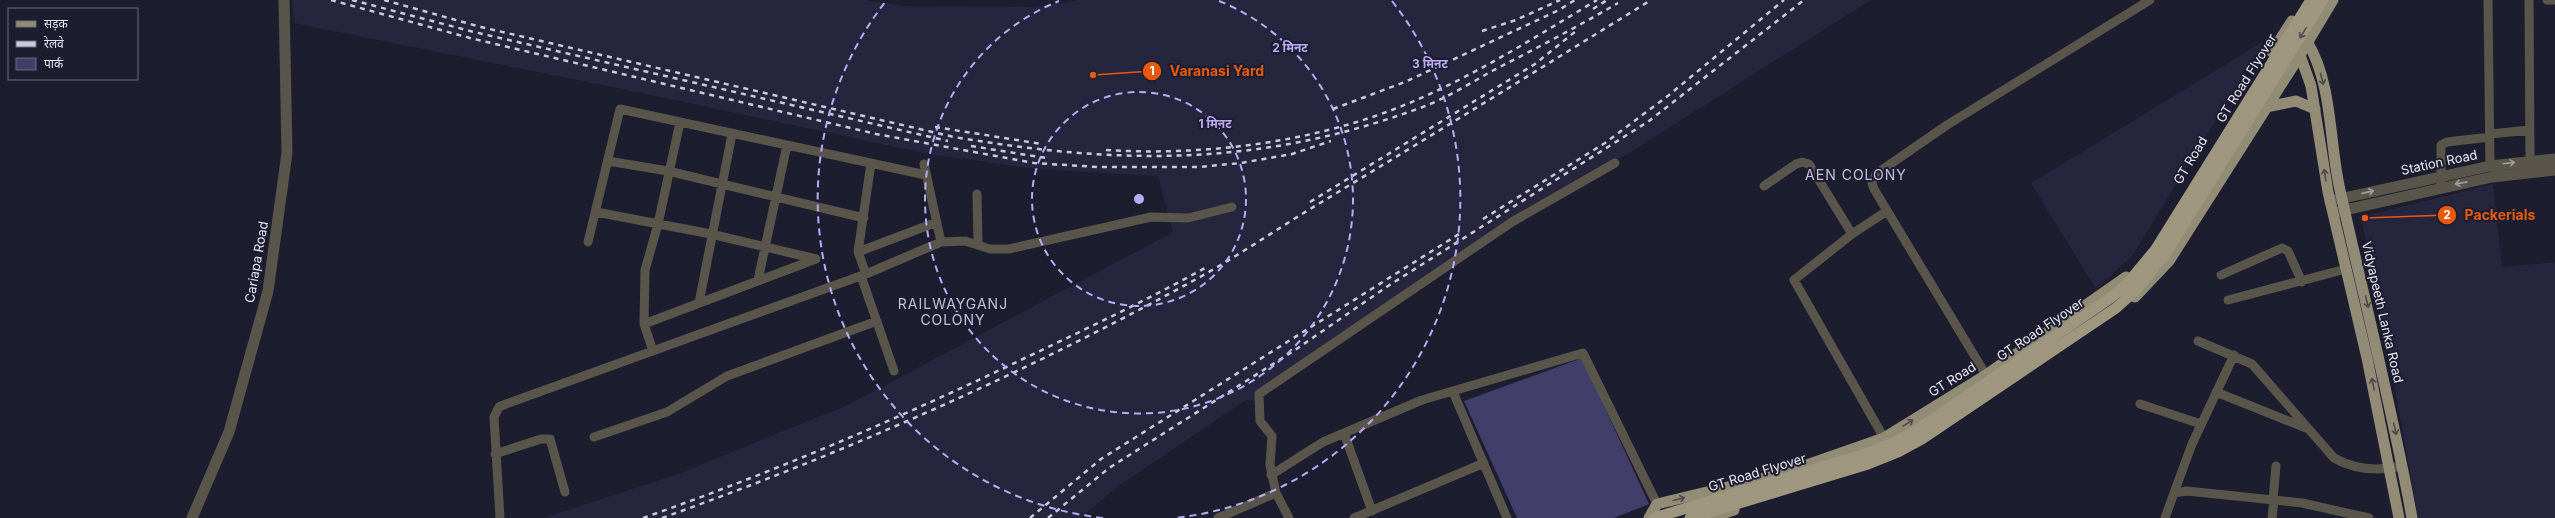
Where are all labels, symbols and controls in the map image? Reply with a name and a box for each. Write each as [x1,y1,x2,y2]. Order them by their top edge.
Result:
legend [8,8,138,80]
text: सड़क [44,16,69,31]
one-way arrow [2298,27,2306,39]
street label: GT Road Flyover [2212,31,2280,125]
text: रेलवे [44,36,64,51]
text: 2 मिनट [1272,40,1308,55]
text: पार्क [44,56,64,71]
text: 3 मिनट [1412,56,1448,71]
callout: Varanasi Yard [1142,58,1273,84]
text: Varanasi Yard [1170,62,1264,79]
text: 1 [1149,63,1155,78]
one-way arrow [2319,72,2326,85]
text: 1 मिनट [1198,116,1232,131]
street label: GT Road [2170,133,2210,187]
street label: Station Road [2399,146,2479,178]
one-way arrow [2502,160,2515,167]
district label: AEN COLONY [1805,166,1907,183]
one-way arrow [2321,169,2329,182]
one-way arrow [2455,179,2468,187]
one-way arrow [2361,188,2374,195]
centre of rings [1132,192,1146,206]
callout: Packerials [2437,202,2544,228]
text: Packerials [2465,206,2536,223]
text: 2 [2443,207,2451,222]
street label: Cariapa Road [241,220,271,304]
street label: Vidyapeeth Lanka Road [2359,239,2407,385]
street label: GT Road Flyover [1993,294,2087,364]
district label: RAILWAYGANJ COLONY [898,295,1008,328]
one-way arrow [2364,296,2372,309]
street label: GT Road [1925,358,1979,400]
one-way arrow [2368,377,2376,390]
one-way arrow [1902,419,1914,427]
one-way arrow [2391,423,2399,436]
street label: GT Road Flyover [1706,450,1808,494]
one-way arrow [1672,494,1685,502]

